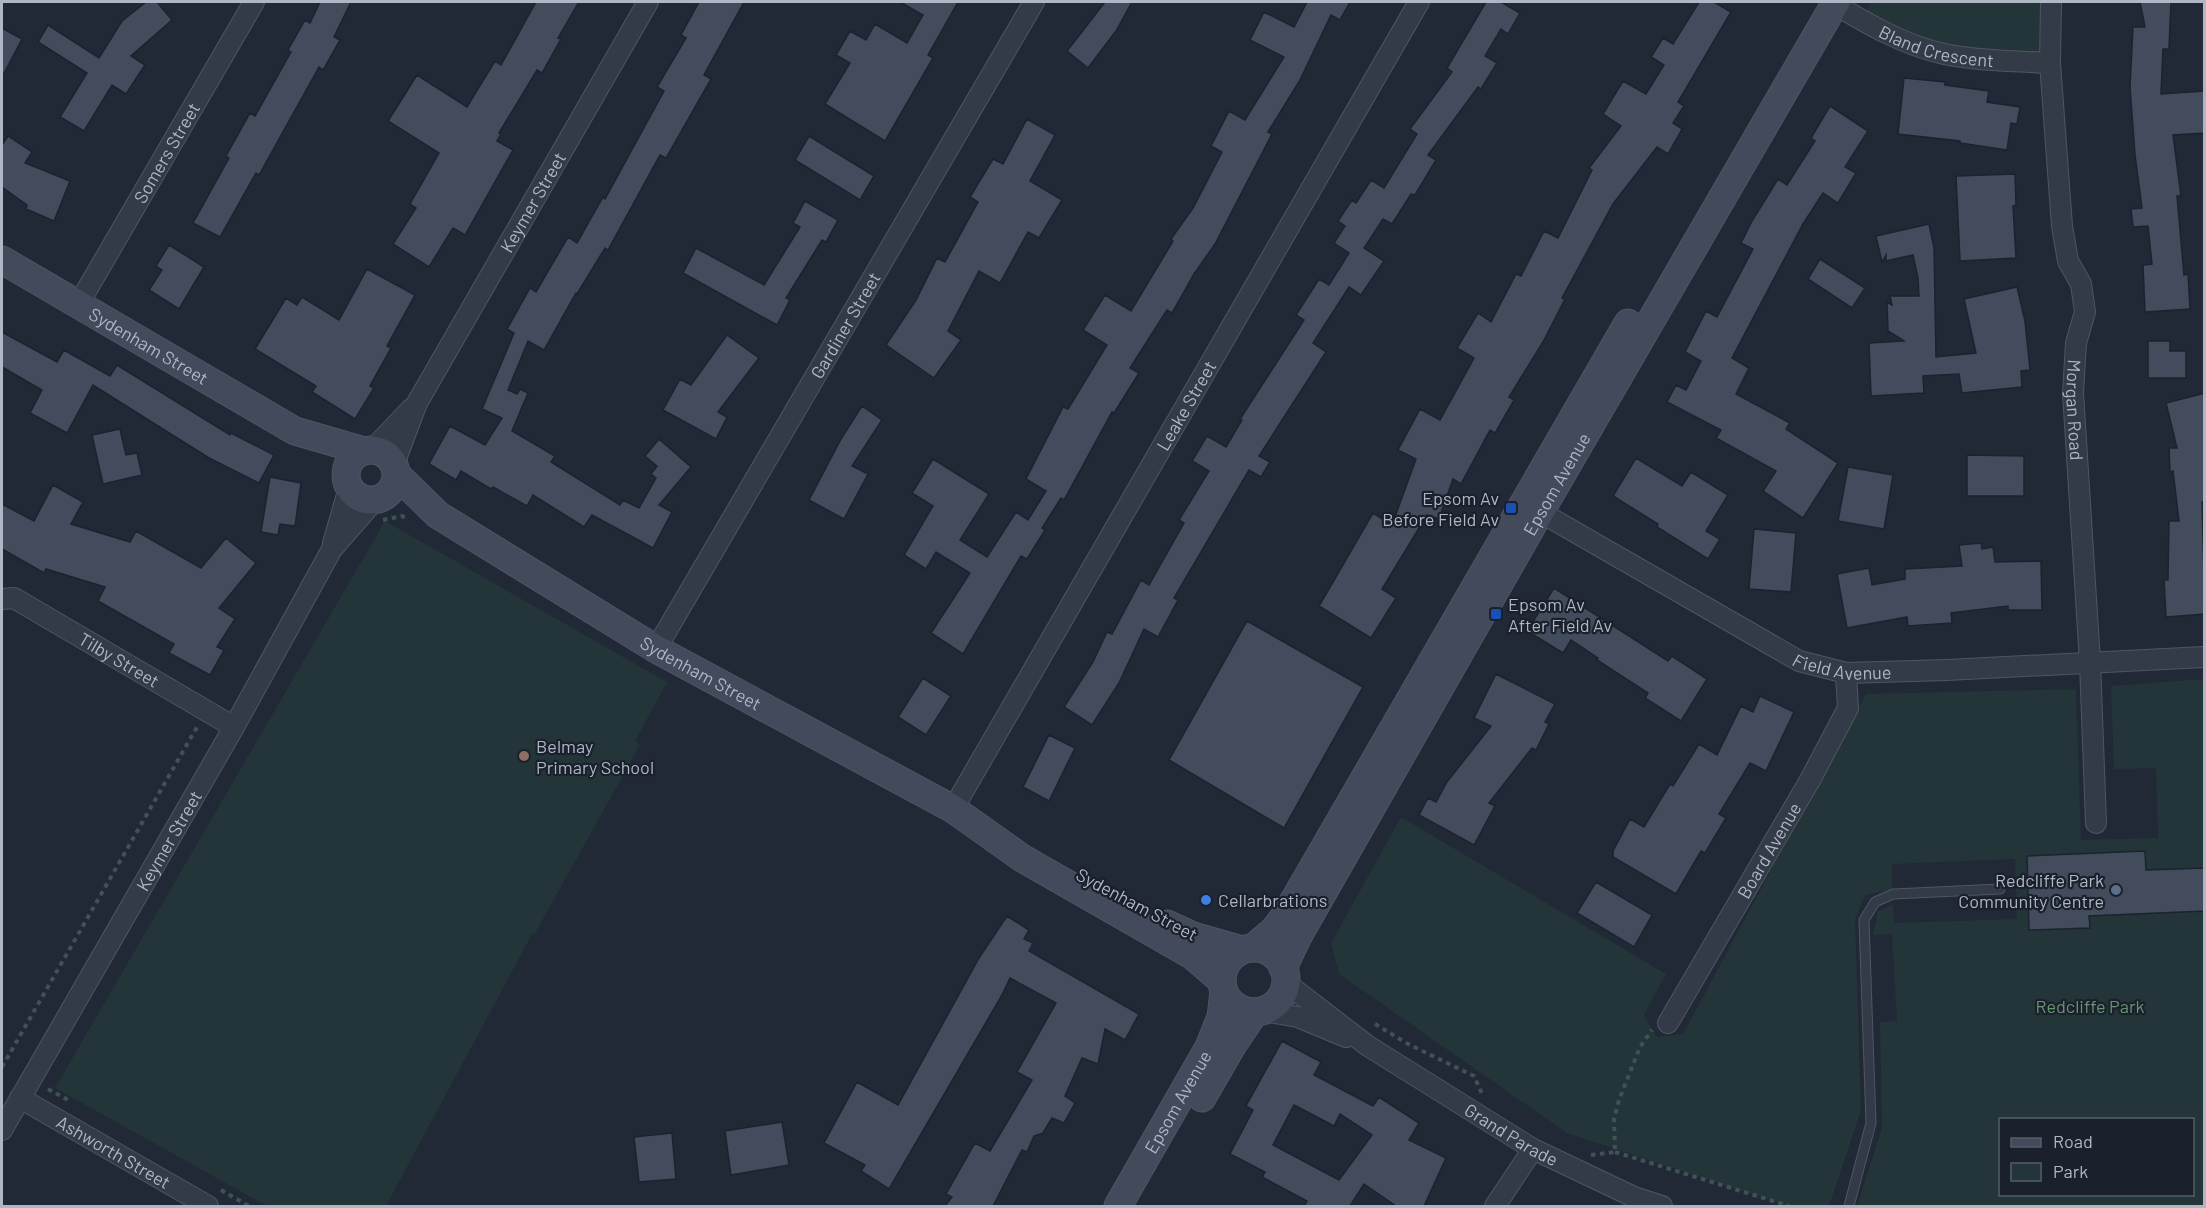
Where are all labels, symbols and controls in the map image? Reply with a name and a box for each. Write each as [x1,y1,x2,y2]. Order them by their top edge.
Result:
street label: Bland Crescent [1876,20,1995,71]
street label: Somers Street [129,99,204,207]
street label: Keymer Street [495,148,570,256]
street label: Gardiner Street [806,268,885,382]
street label: Sydenham Street [85,302,212,389]
street label: Leake Street [1151,357,1221,454]
street label: Morgan Road [2062,359,2088,461]
street label: Epsom Avenue [1518,429,1595,539]
place label: Epsom Av Before Field Av [1382,487,1499,530]
marker: Epsom Av Before Field Av [1504,501,1518,515]
place label: Epsom Av After Field Av [1508,593,1613,636]
marker: Epsom Av After Field Av [1489,607,1503,621]
street label: Tilby Street [75,628,163,692]
street label: Sydenham Street [636,631,765,715]
street label: Field Avenue [1789,649,1892,684]
place label: Belmay Primary School [536,735,654,778]
marker: Belmay Primary School [517,749,531,763]
street label: Keymer Street [131,786,206,895]
street label: Board Avenue [1732,798,1806,902]
street label: Sydenham Street [1073,863,1201,945]
place label: Redcliffe Park Community Centre [1958,869,2104,912]
marker: Redcliffe Park Community Centre [2109,883,2123,897]
place label: Cellarbrations [1218,889,1327,911]
marker: Cellarbrations [1199,893,1213,907]
park label: Redcliffe Park [2035,995,2145,1017]
street label: Epsom Avenue [1139,1046,1216,1157]
street label: Grand Parade [1461,1098,1562,1170]
street label: Ashworth Street [53,1110,174,1193]
legend [1999,1118,2194,1196]
text: Road [2053,1130,2093,1152]
text: Park [2053,1160,2088,1182]

